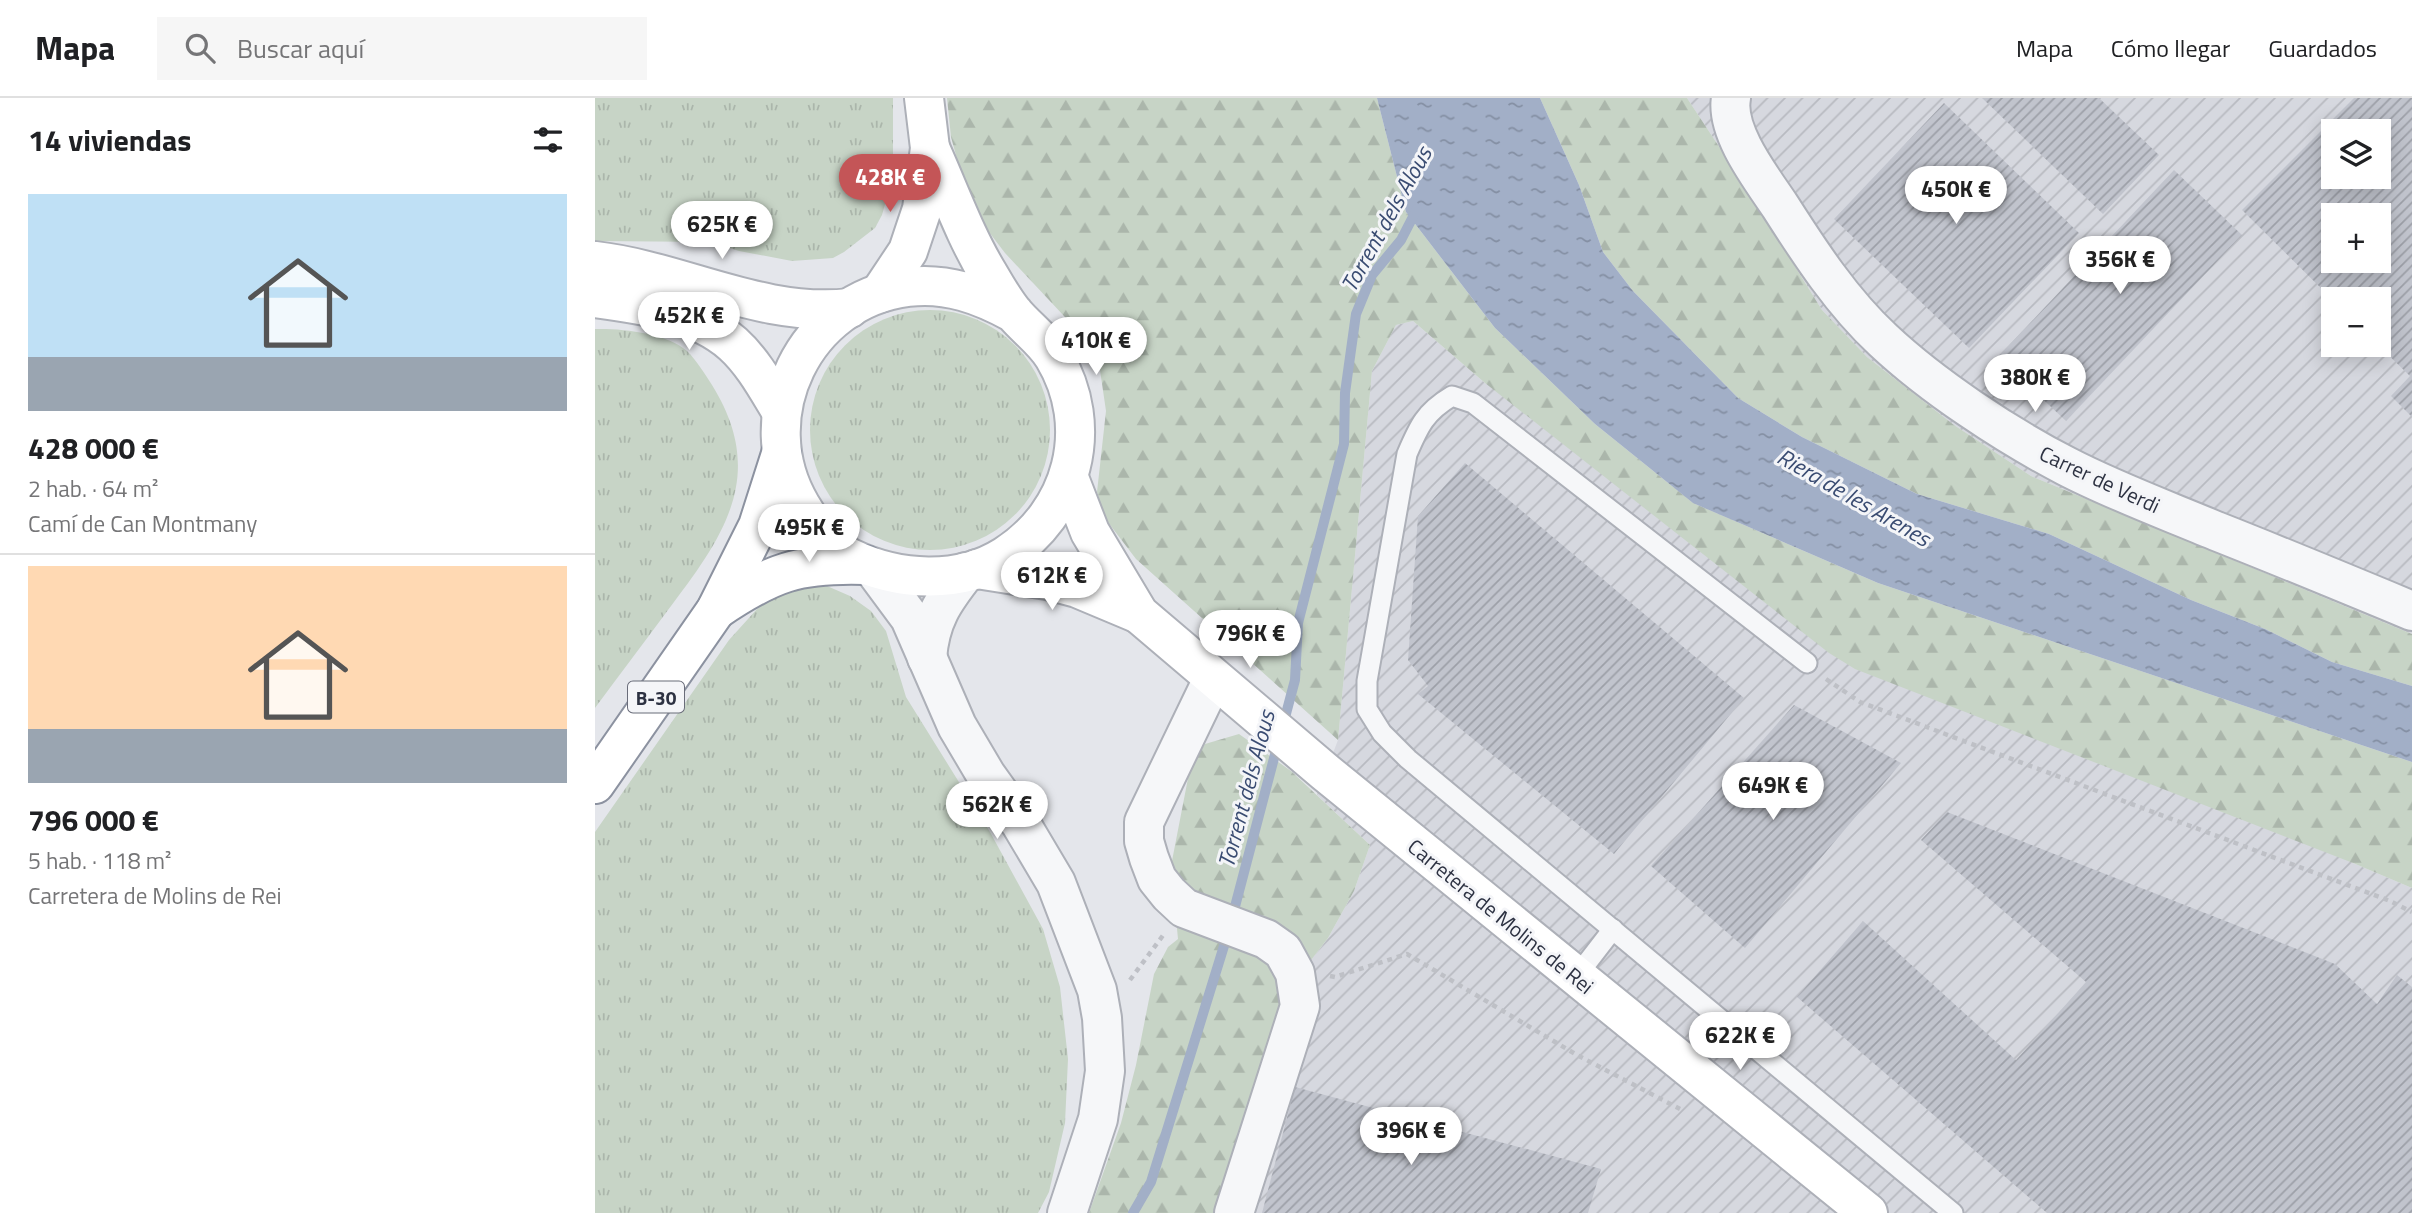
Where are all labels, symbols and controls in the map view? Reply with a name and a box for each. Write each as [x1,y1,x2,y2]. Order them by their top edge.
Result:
search box [157,17,647,80]
text: Mapa [35,23,115,73]
icon: search [181,29,219,67]
text: Buscar aquí [237,29,364,68]
text: Mapa [2016,30,2073,66]
text: Cómo llegar [2111,30,2230,66]
text: Guardados [2268,30,2377,66]
text: 14 viviendas [28,117,191,163]
map controls [2321,119,2391,357]
button: layers [2321,119,2391,189]
icon: filters [529,121,567,159]
water label: Torrent dels Alous [1332,138,1441,298]
pin: 428K € [833,155,947,214]
text: 428K € [855,159,925,194]
pin: 450K € [1899,166,2013,226]
text: 450K € [1921,171,1991,206]
pin: 625K € [665,202,779,261]
button: + [2321,203,2391,273]
text: 625K € [687,206,757,241]
pin: 356K € [2063,236,2177,296]
icon: home [235,240,361,366]
text: 356K € [2085,241,2155,276]
button: − [2321,287,2391,357]
pin: 452K € [632,292,746,352]
text: 452K € [654,297,724,332]
pin: 410K € [1039,317,1153,377]
text: 410K € [1061,322,1131,357]
pin: 380K € [1978,354,2092,414]
text: 380K € [2000,359,2070,394]
text: 428 000 € [28,425,159,471]
street label: Carrer de Verdi [2034,437,2166,521]
water label: Riera de les Arenes [1771,439,1939,556]
text: 2 hab. · 64 m² [28,471,158,506]
pin: 495K € [752,504,866,564]
text: Camí de Can Montmany [28,506,257,541]
text: 495K € [774,509,844,544]
pin: 612K € [995,552,1109,612]
text: 612K € [1017,557,1087,592]
pin: 796K € [1193,610,1307,670]
icon: home [235,612,361,738]
text: 796K € [1215,615,1285,650]
road number: B-30 [628,682,684,712]
water label: Torrent dels Alous [1208,705,1284,871]
pin: 649K € [1716,762,1830,822]
text: 649K € [1738,767,1808,802]
pin: 562K € [940,782,1054,841]
text: 562K € [962,786,1032,821]
text: 796 000 € [28,797,159,843]
street label: Carretera de Molins de Rei [1401,831,1601,1001]
text: 5 hab. · 118 m² [28,843,171,878]
text: Carretera de Molins de Rei [28,878,282,913]
pin: 622K € [1683,1012,1797,1072]
text: 622K € [1705,1017,1775,1052]
pin: 396K € [1354,1108,1468,1167]
text: 396K € [1376,1112,1446,1147]

